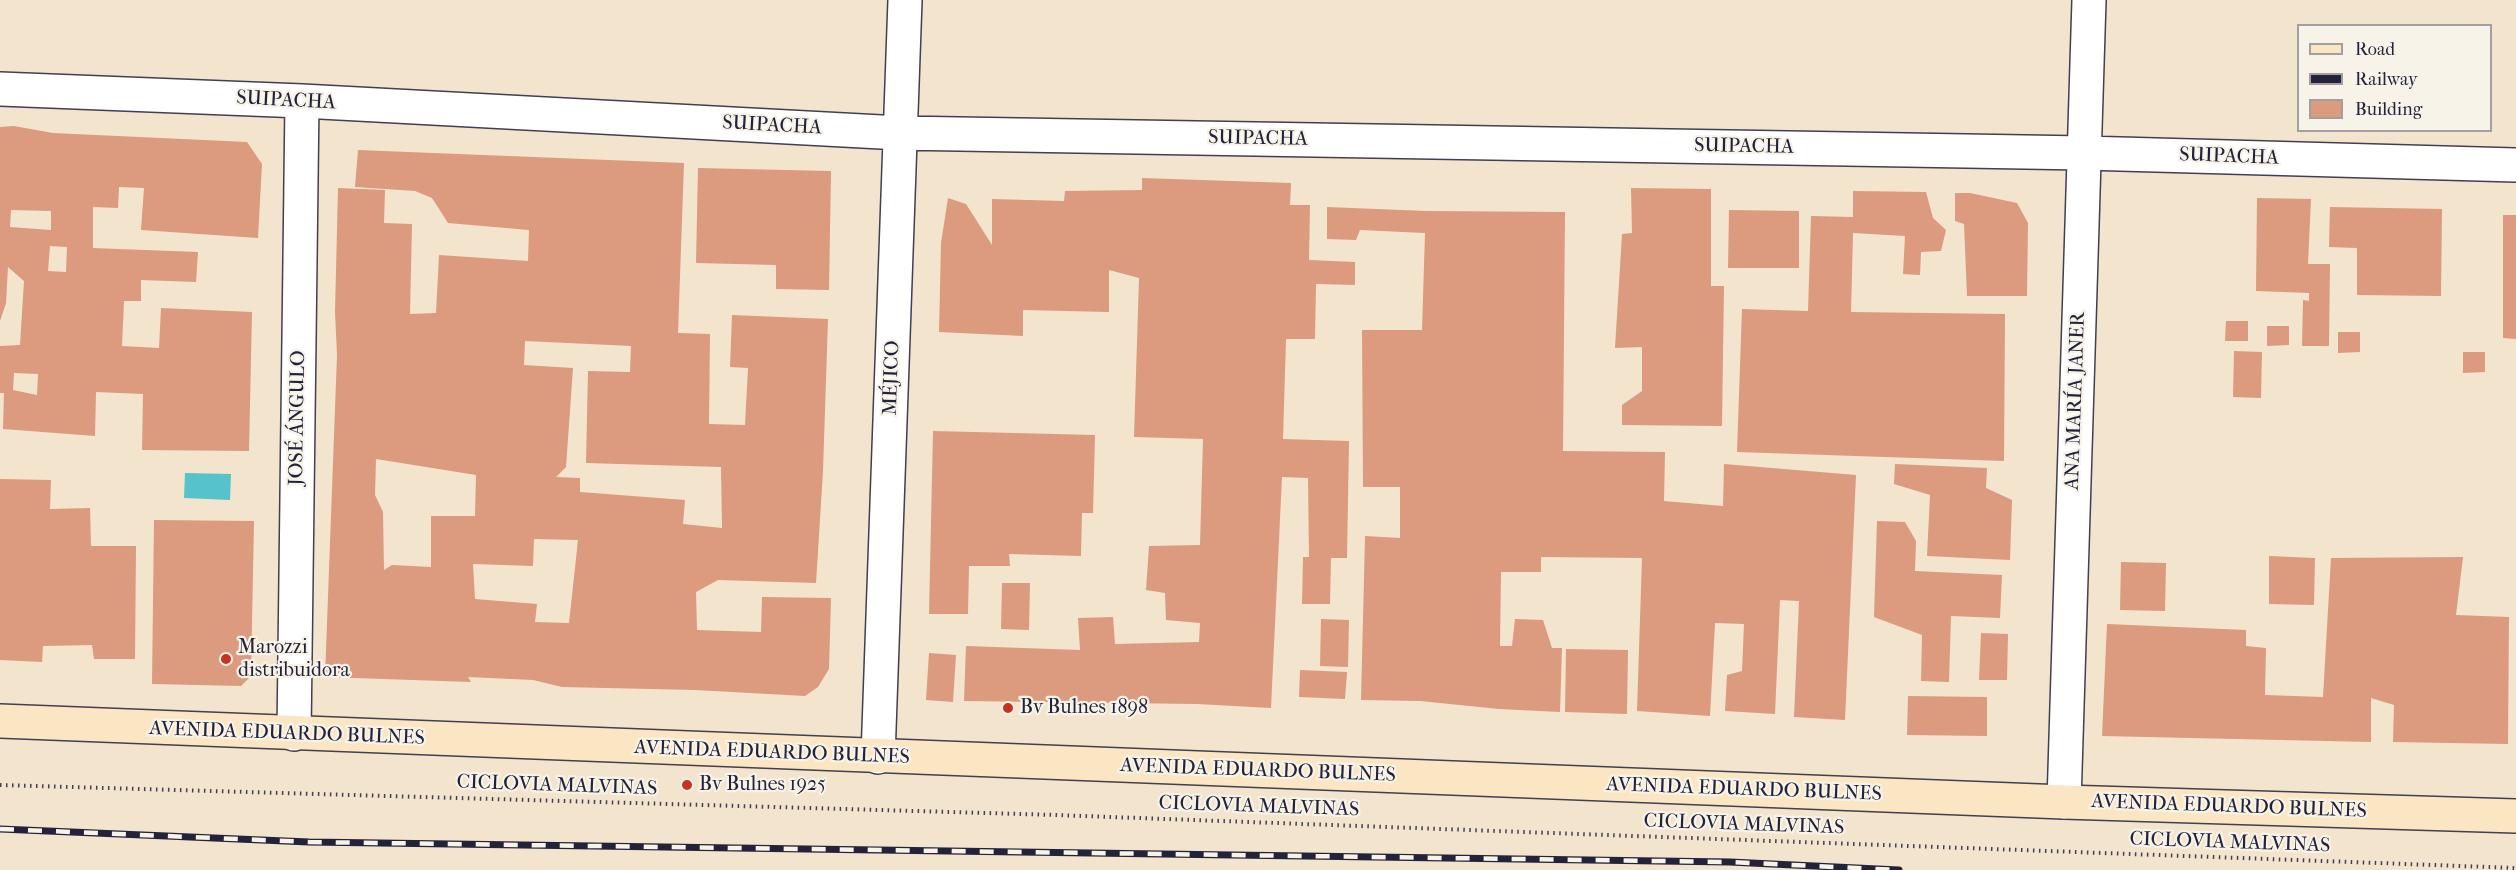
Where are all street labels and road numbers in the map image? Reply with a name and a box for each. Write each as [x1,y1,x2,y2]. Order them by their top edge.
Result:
street label: SUIPACHA [236,86,336,116]
street label: SUIPACHA [722,111,822,141]
street label: SUIPACHA [1208,126,1308,152]
street label: SUIPACHA [1694,134,1794,160]
street label: SUIPACHA [2179,143,2279,171]
street label: ANA MARÍA JANER [2061,312,2091,490]
street label: MÉJICO [879,340,905,416]
street label: JOSÉ ÁNGULO [285,350,311,486]
street label: AVENIDA EDUARDO BULNES [149,717,425,751]
street label: AVENIDA EDUARDO BULNES [634,736,910,770]
street label: AVENIDA EDUARDO BULNES [1120,754,1396,788]
street label: CICLOVIA MALVINAS [456,771,658,801]
street label: AVENIDA EDUARDO BULNES [1606,773,1882,807]
street label: AVENIDA EDUARDO BULNES [2091,790,2367,824]
street label: CICLOVIA MALVINAS [1158,792,1360,822]
street label: CICLOVIA MALVINAS [1643,810,1845,840]
street label: CICLOVIA MALVINAS [2129,828,2331,858]

